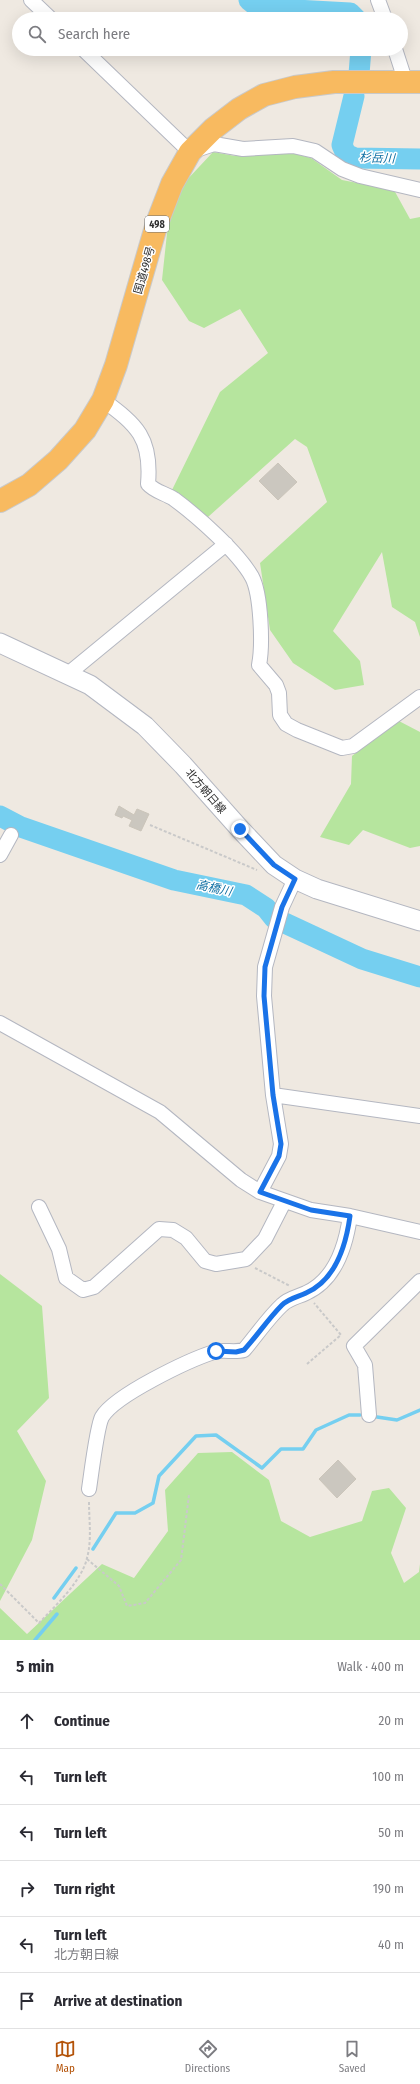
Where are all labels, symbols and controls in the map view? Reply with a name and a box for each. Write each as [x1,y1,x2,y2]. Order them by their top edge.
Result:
search box [12,12,408,56]
icon: search [26,23,48,45]
text: Search here [58,25,130,43]
water label: 杉岳川 [359,150,397,166]
road number: 498 [145,216,169,232]
street label: 国道498号 [131,245,157,295]
street label: 北方朝日線 [183,766,229,816]
route end [231,820,249,838]
water label: 高橋川 [195,877,235,899]
route start [207,1342,225,1360]
text: 5 min [16,1656,54,1677]
text: Walk · 400 m [337,1659,404,1674]
icon: ahead [16,1710,38,1732]
text: Continue [54,1712,110,1730]
text: 20 m [378,1713,404,1728]
icon: left [16,1766,38,1788]
text: Turn left [54,1768,107,1786]
text: 100 m [372,1769,404,1784]
icon: left [16,1822,38,1844]
text: Turn left [54,1824,107,1842]
text: 50 m [378,1825,404,1840]
icon: right [16,1878,38,1900]
text: Turn right [54,1880,115,1898]
text: 190 m [373,1881,404,1896]
text: Turn left [54,1926,107,1944]
icon: left [16,1934,38,1956]
text: 40 m [378,1937,404,1952]
text: 北方朝日線 [54,1947,119,1962]
icon: arrive [16,1990,38,2012]
text: Arrive at destination [54,1992,182,2010]
tab: Map [54,2038,76,2075]
tab: Directions [185,2038,230,2075]
tab: Saved [339,2038,366,2075]

